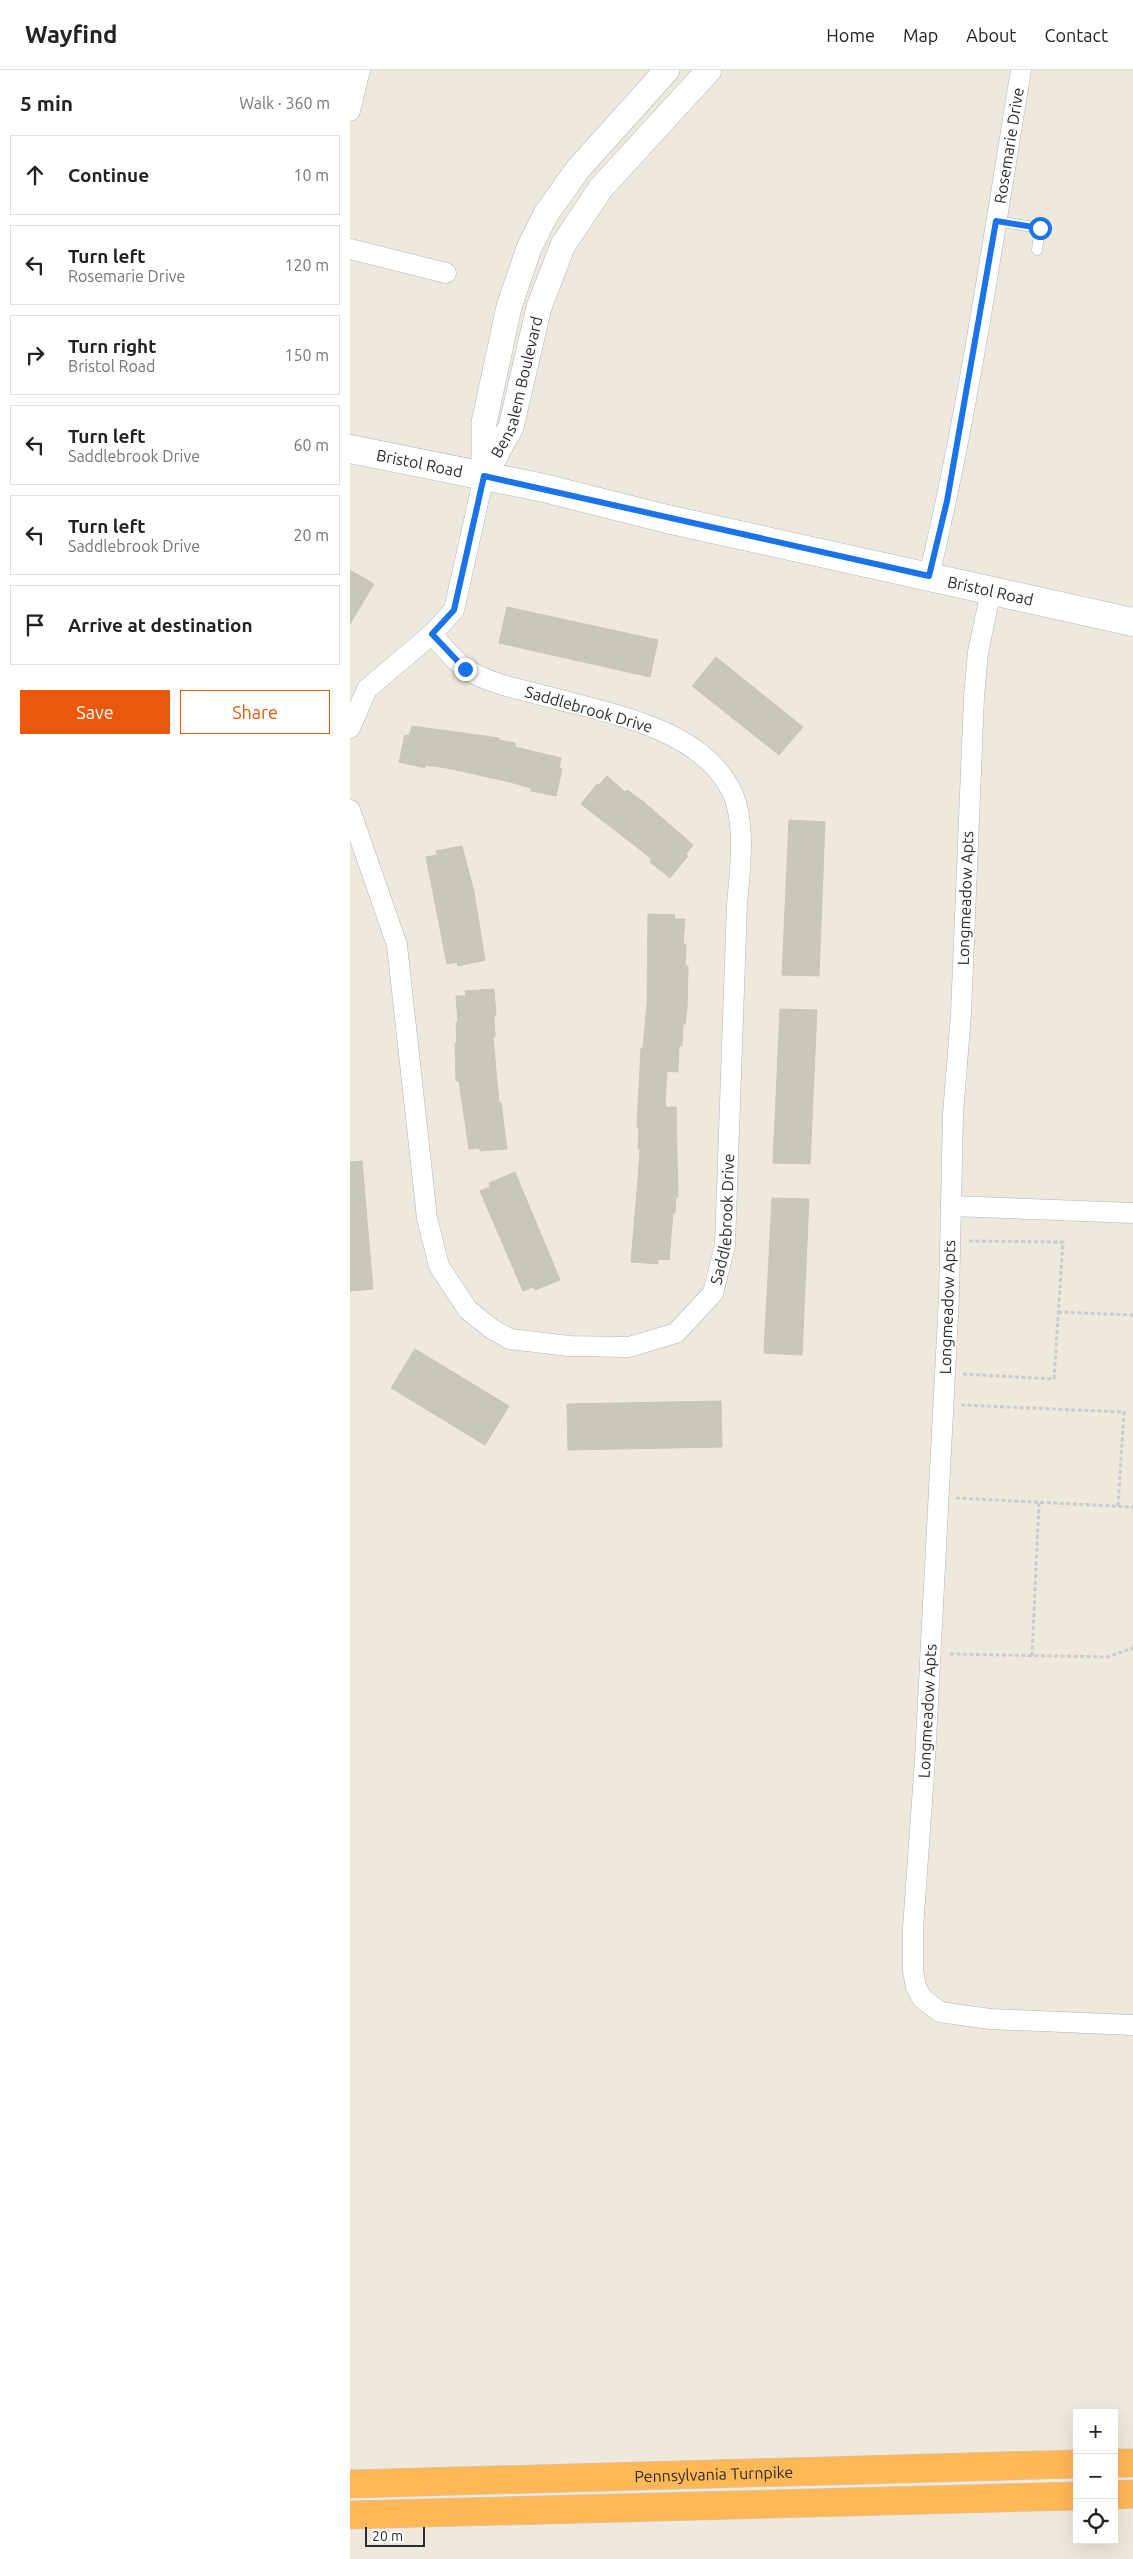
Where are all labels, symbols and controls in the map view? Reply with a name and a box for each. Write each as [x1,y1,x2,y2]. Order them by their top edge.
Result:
text: Wayfind [25,21,117,48]
text: Home [826,25,875,45]
text: Map [903,25,938,45]
text: About [966,25,1016,45]
text: Contact [1044,25,1108,45]
street label: Rosemarie Drive [990,86,1027,205]
text: 5 min [20,91,73,115]
text: Walk · 360 m [239,94,330,112]
icon: ahead [21,161,49,189]
text: Continue [68,164,149,186]
text: 10 m [293,166,329,184]
route start [1029,217,1052,240]
text: Turn left [68,245,146,267]
icon: left [21,251,49,279]
text: 120 m [284,256,329,274]
text: Rosemarie Drive [68,267,185,285]
street label: Bensalem Boulevard [487,314,546,461]
text: Turn right [68,335,156,357]
icon: right [21,341,49,369]
text: 150 m [284,346,329,364]
text: Bristol Road [68,357,155,375]
text: Turn left [68,425,146,447]
icon: left [21,431,49,459]
text: 60 m [293,436,329,454]
street label: Bristol Road [375,446,464,480]
text: Saddlebrook Drive [68,447,200,465]
text: Turn left [68,515,146,537]
icon: left [21,521,49,549]
text: 20 m [293,526,329,544]
text: Saddlebrook Drive [68,537,200,555]
street label: Bristol Road [946,572,1035,609]
icon: arrive [21,611,49,639]
text: Arrive at destination [68,614,253,636]
route end [454,658,477,681]
street label: Saddlebrook Drive [523,682,655,736]
button: Save [20,690,170,734]
button: Share [180,690,330,734]
street label: Longmeadow Apts [954,830,976,966]
street label: Saddlebrook Drive [706,1153,737,1286]
street label: Longmeadow Apts [936,1239,958,1375]
street label: Longmeadow Apts [914,1643,940,1779]
map controls [1073,2409,1118,2544]
button: + [1073,2409,1118,2454]
button: − [1073,2454,1118,2499]
street label: Pennsylvania Turnpike [634,2463,794,2485]
button: locate [1073,2499,1118,2544]
scale bar [365,2524,425,2547]
text: 20 m [372,2528,403,2544]

